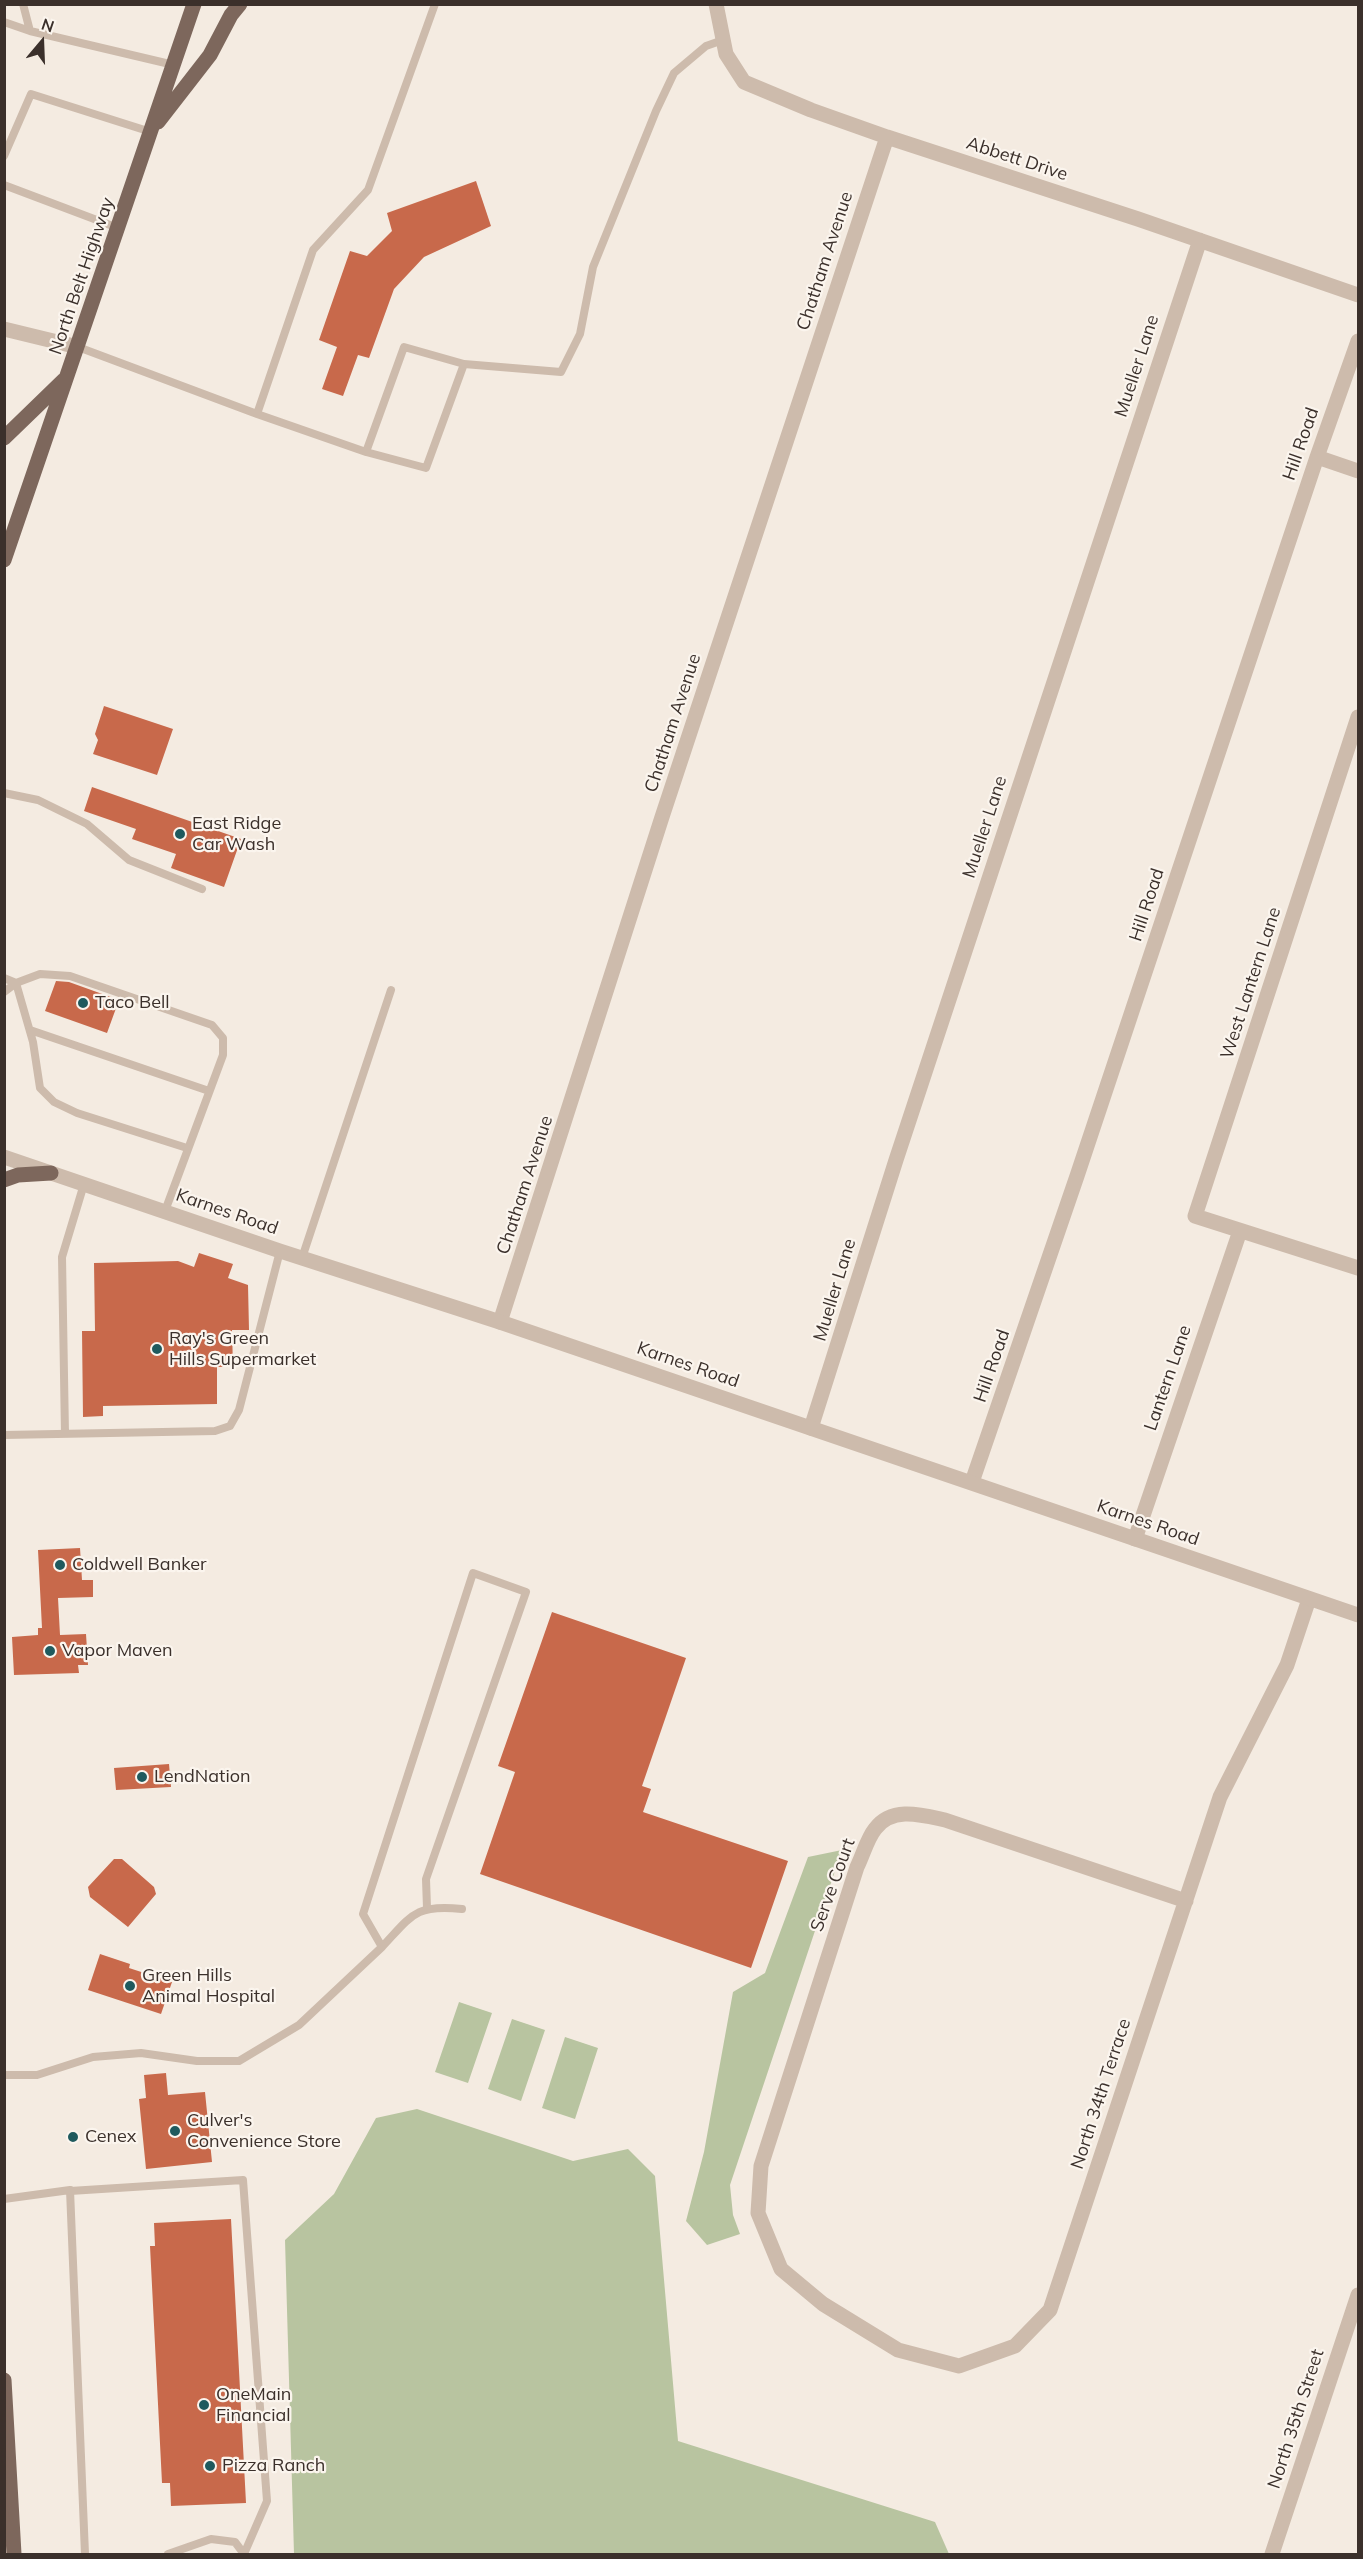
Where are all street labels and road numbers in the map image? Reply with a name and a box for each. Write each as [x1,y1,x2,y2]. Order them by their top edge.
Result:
street label: Abbett Drive [964,132,1070,186]
street label: Chatham Avenue [792,189,858,333]
street label: North Belt Highway [45,195,119,357]
street label: Mueller Lane [1110,312,1164,420]
street label: Hill Road [1279,405,1323,483]
street label: Chatham Avenue [640,651,706,795]
street label: Mueller Lane [958,773,1012,881]
street label: Hill Road [1125,866,1169,944]
street label: West Lantern Lane [1216,904,1286,1062]
street label: Chatham Avenue [492,1113,558,1257]
street label: Karnes Road [173,1184,281,1240]
street label: Mueller Lane [809,1236,861,1344]
street label: Lantern Lane [1140,1323,1196,1433]
street label: Hill Road [970,1327,1014,1405]
street label: Karnes Road [634,1337,742,1393]
street label: Karnes Road [1094,1495,1202,1551]
street label: Serve Court [806,1835,860,1935]
street label: North 34th Terrace [1066,2016,1136,2172]
street label: North 35th Street [1263,2347,1329,2491]

